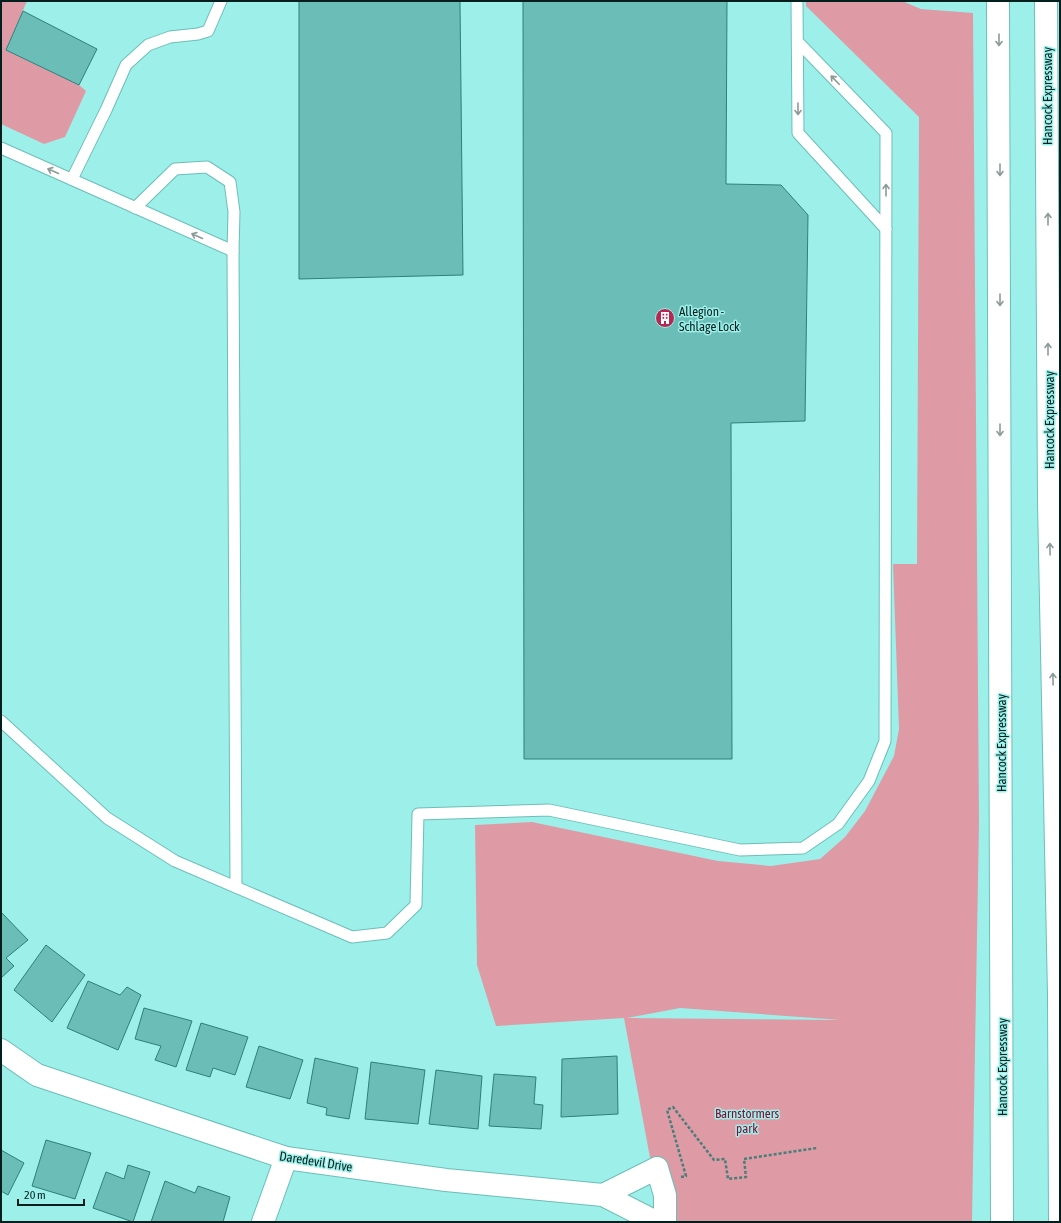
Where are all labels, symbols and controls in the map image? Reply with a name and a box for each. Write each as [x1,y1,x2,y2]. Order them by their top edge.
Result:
one-way arrow [995,33,1003,46]
street label: Hancock Expressway [1040,46,1055,145]
one-way arrow [830,75,840,85]
one-way arrow [794,102,802,115]
one-way arrow [996,163,1004,176]
one-way arrow [48,167,60,174]
one-way arrow [882,184,890,197]
one-way arrow [1044,213,1052,226]
one-way arrow [192,231,204,239]
one-way arrow [996,293,1004,306]
place label: Allegion - Schlage Lock [679,304,740,334]
building icon: Allegion - Schlage Lock [654,307,676,329]
one-way arrow [1044,343,1052,356]
street label: Hancock Expressway [1042,370,1057,469]
one-way arrow [996,423,1004,436]
one-way arrow [1046,543,1054,556]
one-way arrow [1049,673,1056,686]
street label: Hancock Expressway [994,693,1009,792]
street label: Hancock Expressway [995,1017,1010,1116]
park label: Barnstormers park [715,1106,779,1136]
street label: Daredevil Drive [278,1148,354,1175]
scale bar [18,1181,84,1207]
text: 20 m [24,1188,46,1202]

